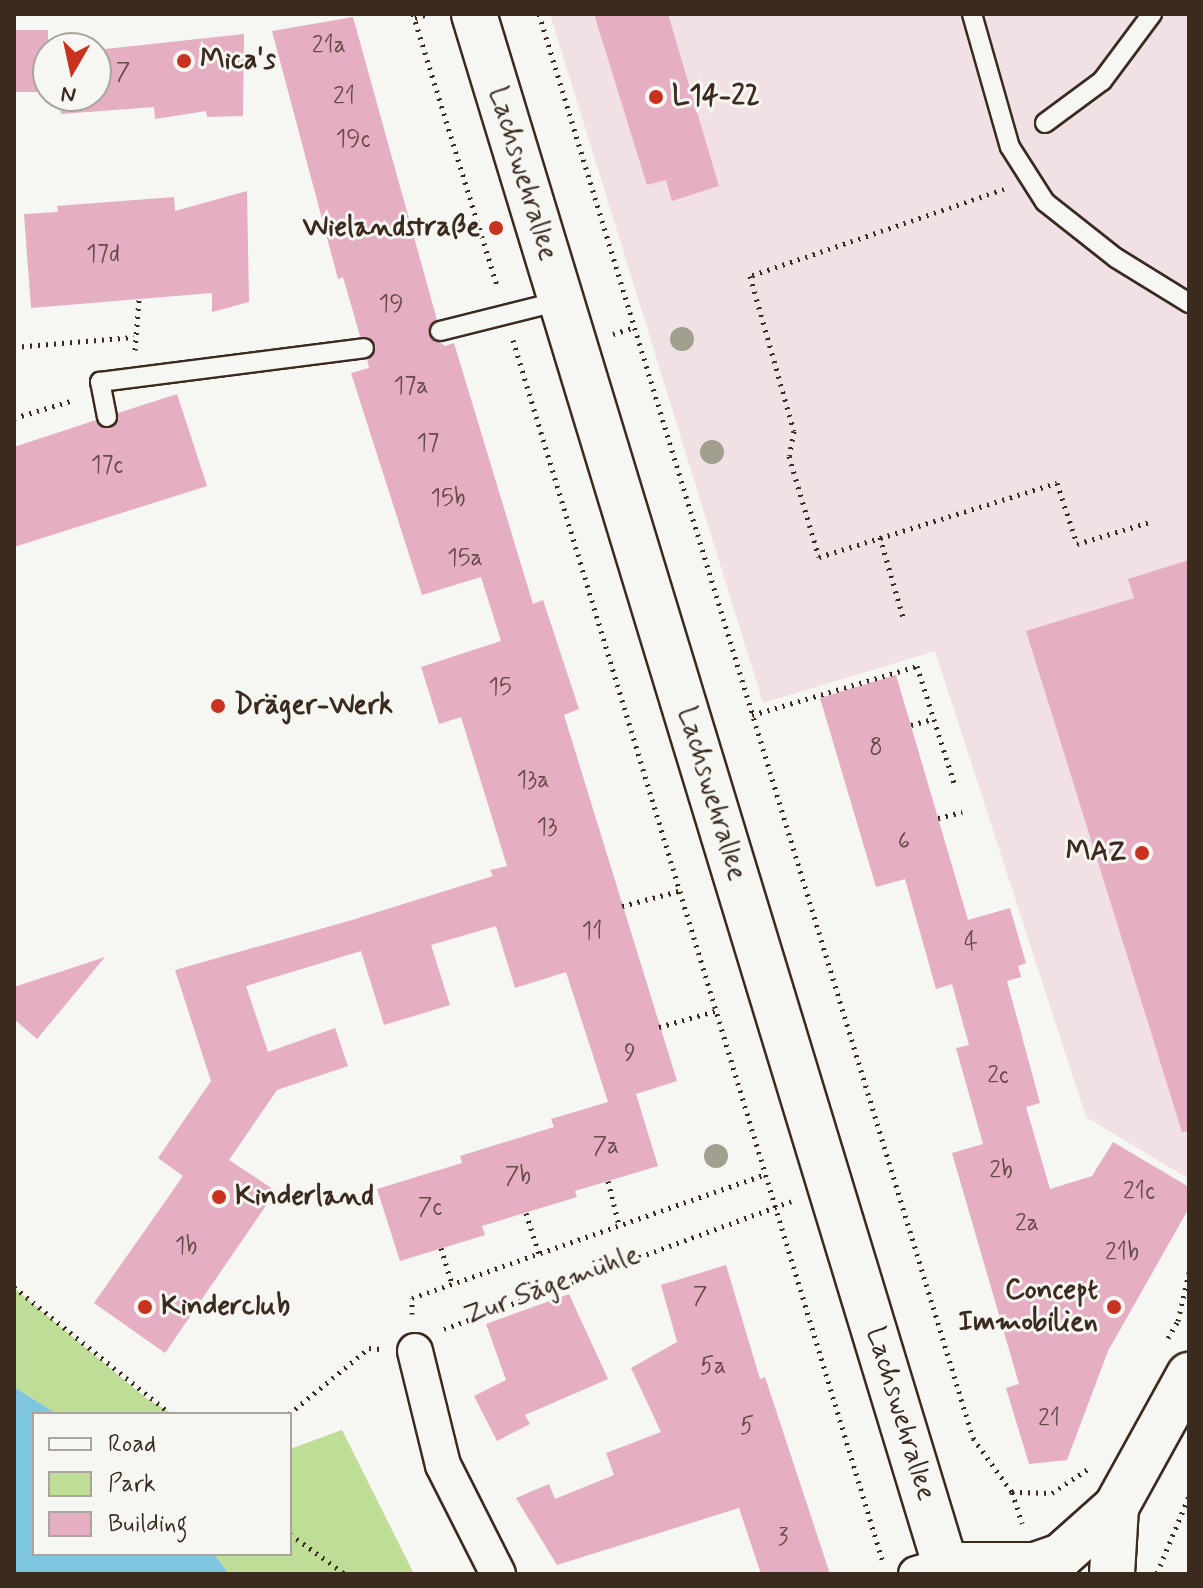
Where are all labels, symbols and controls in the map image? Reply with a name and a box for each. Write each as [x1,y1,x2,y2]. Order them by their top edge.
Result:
north arrow [32,32,112,112]
house number: 21a [312,32,346,60]
place label: Mica's [200,44,276,78]
marker: Mica's [175,52,193,70]
house number: 7 [116,59,130,87]
text: N [59,79,78,109]
place label: L14-22 [672,80,760,114]
house number: 21 [333,83,355,111]
street label: Lachswehrallee [480,83,564,265]
marker: L14-22 [647,88,665,106]
house number: 19c [336,126,370,154]
place label: Wielandstraße [303,211,480,245]
marker: Wielandstraße [487,219,505,237]
house number: 17d [86,241,120,269]
house number: 19 [378,291,404,319]
house number: 17a [393,373,429,401]
house number: 17 [417,430,439,458]
house number: 17c [91,452,123,480]
house number: 15b [430,485,466,513]
house number: 15a [447,545,483,573]
house number: 15 [488,674,512,702]
place label: Dräger-Werk [234,689,393,723]
marker: Dräger-Werk [209,697,227,715]
street label: Lachswehrallee [669,703,753,885]
house number: 8 [869,734,883,762]
house number: 13a [516,767,550,795]
house number: 13 [537,814,557,842]
house number: 6 [898,828,910,856]
place label: MAZ [1066,836,1126,870]
marker: MAZ [1133,844,1151,862]
house number: 11 [581,918,603,946]
house number: 4 [964,929,978,957]
house number: 9 [624,1040,636,1068]
house number: 2c [987,1062,1009,1090]
house number: 7a [593,1133,619,1161]
house number: 2b [989,1157,1013,1185]
house number: 7b [505,1163,531,1191]
house number: 21c [1123,1178,1155,1206]
place label: Kinderland [235,1180,374,1214]
marker: Kinderland [210,1188,228,1206]
house number: 7c [418,1194,442,1222]
house number: 2a [1015,1210,1039,1238]
house number: 1b [175,1233,197,1261]
street label: Zur Sägemühle [460,1239,644,1333]
house number: 21b [1105,1239,1139,1267]
place label: Concept Immobilien [958,1274,1098,1340]
house number: 7 [693,1283,707,1311]
place label: Kinderclub [161,1290,290,1324]
marker: Kinderclub [136,1298,154,1316]
marker: Concept Immobilien [1105,1298,1123,1316]
street label: Lachswehrallee [858,1323,942,1505]
house number: 5a [700,1353,726,1381]
house number: 21 [1038,1405,1060,1433]
legend [32,1412,292,1556]
house number: 5 [740,1413,754,1441]
text: Road [108,1429,156,1460]
text: Park [108,1469,156,1500]
text: Building [108,1509,188,1540]
house number: 3 [778,1524,788,1552]

